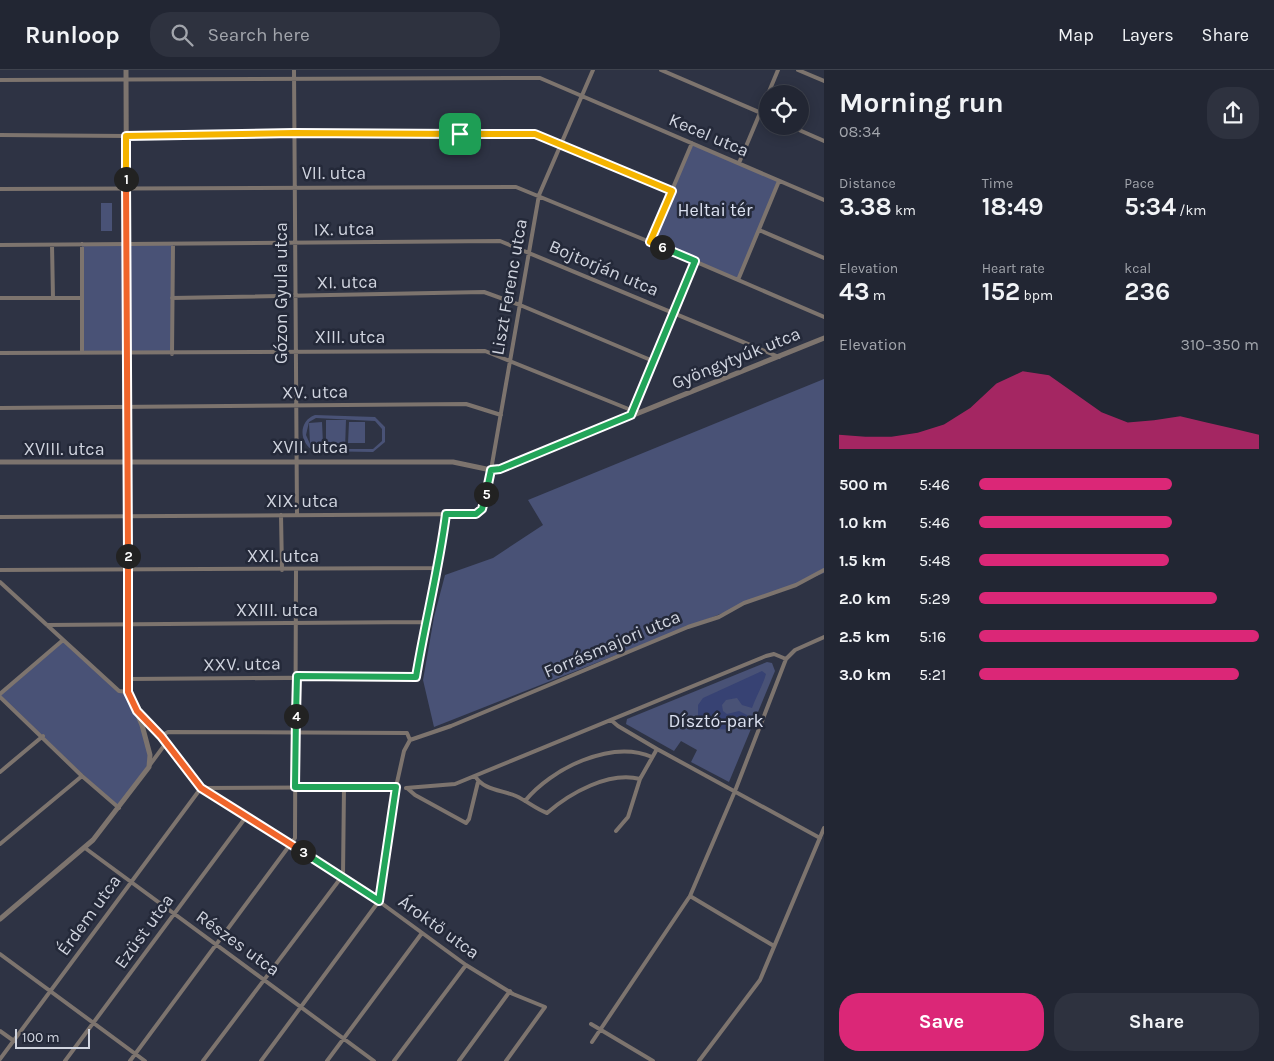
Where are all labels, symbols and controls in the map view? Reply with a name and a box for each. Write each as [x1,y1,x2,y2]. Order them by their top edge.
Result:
search box [150,12,500,57]
text: Runloop [25,21,120,49]
icon: search [168,21,196,49]
text: Search here [208,24,310,46]
text: Map [1058,24,1094,46]
text: Layers [1122,24,1174,46]
text: Share [1202,24,1249,46]
map controls [759,85,809,135]
button: locate [759,85,809,135]
text: Morning run [839,86,1004,119]
button: share [1207,87,1259,139]
street label: Kecel utca [666,108,752,162]
pin [439,113,481,155]
icon: arrive [446,120,474,148]
text: 08:34 [839,122,880,141]
street label: VII. utca [302,162,366,184]
pin: 1 [114,166,138,192]
text: 1 [124,171,129,188]
text: Distance [839,175,896,192]
text: Time [982,175,1013,192]
text: Pace [1124,175,1154,192]
text: 3.38 [839,192,892,221]
text: 18:49 [982,192,1044,221]
text: 5:34 [1124,192,1176,221]
park label: Heltai tér [677,199,753,221]
text: km [892,202,916,219]
text: /km [1176,202,1206,219]
street label: IX. utca [313,217,375,241]
street label: Liszt Ferenc utca [486,217,532,357]
street label: Gózon Gyula utca [270,222,292,364]
pin: 6 [650,234,674,260]
street label: Bojtorján utca [546,235,662,301]
text: 6 [658,239,667,256]
text: Elevation [839,260,898,277]
text: Heart rate [982,260,1045,277]
text: kcal [1124,260,1151,277]
street label: XI. utca [316,270,378,294]
text: 43 [839,277,869,306]
text: 152 [982,277,1020,306]
text: 236 [1124,277,1170,306]
text: m [869,287,886,304]
text: bpm [1020,287,1053,304]
street label: Gyöngytyúk utca [668,322,804,394]
street label: XIII. utca [314,326,386,348]
text: Elevation [839,335,907,354]
text: 310–350 m [1180,335,1259,354]
street label: XV. utca [282,380,348,404]
street label: XVII. utca [272,436,348,458]
street label: XVIII. utca [23,438,105,460]
text: 500 m [839,475,888,494]
text: 5:46 [919,475,950,494]
pin: 5 [474,482,498,506]
text: 5 [482,486,491,503]
street label: XIX. utca [266,490,338,512]
text: 1.0 km [839,513,887,532]
text: 5:46 [919,513,950,532]
pin: 2 [116,544,140,568]
street label: XXI. utca [247,545,319,567]
text: 2 [124,548,133,565]
text: 1.5 km [839,551,886,570]
text: 5:48 [919,551,951,570]
text: 2.0 km [839,589,891,608]
text: 5:29 [919,589,950,608]
street label: XXIII. utca [236,599,318,621]
street label: Forrásmajori utca [540,605,684,683]
text: 2.5 km [839,627,890,646]
text: 5:16 [919,627,946,646]
street label: XXV. utca [203,652,281,676]
text: 3.0 km [839,665,891,684]
text: 5:21 [919,665,946,684]
pin: 4 [284,704,308,728]
text: 4 [292,708,301,725]
park label: Dísztó-park [668,710,764,732]
pin: 3 [290,840,316,864]
text: 3 [299,844,308,861]
street label: Érdem utca [52,870,126,960]
street label: Ezüst utca [110,889,178,973]
street label: Ároktő utca [394,889,484,964]
street label: Részes utca [192,905,284,981]
button: Save [839,993,1044,1051]
button: Share [1054,993,1259,1051]
scale bar [15,1026,90,1049]
text: 100 m [22,1029,60,1046]

